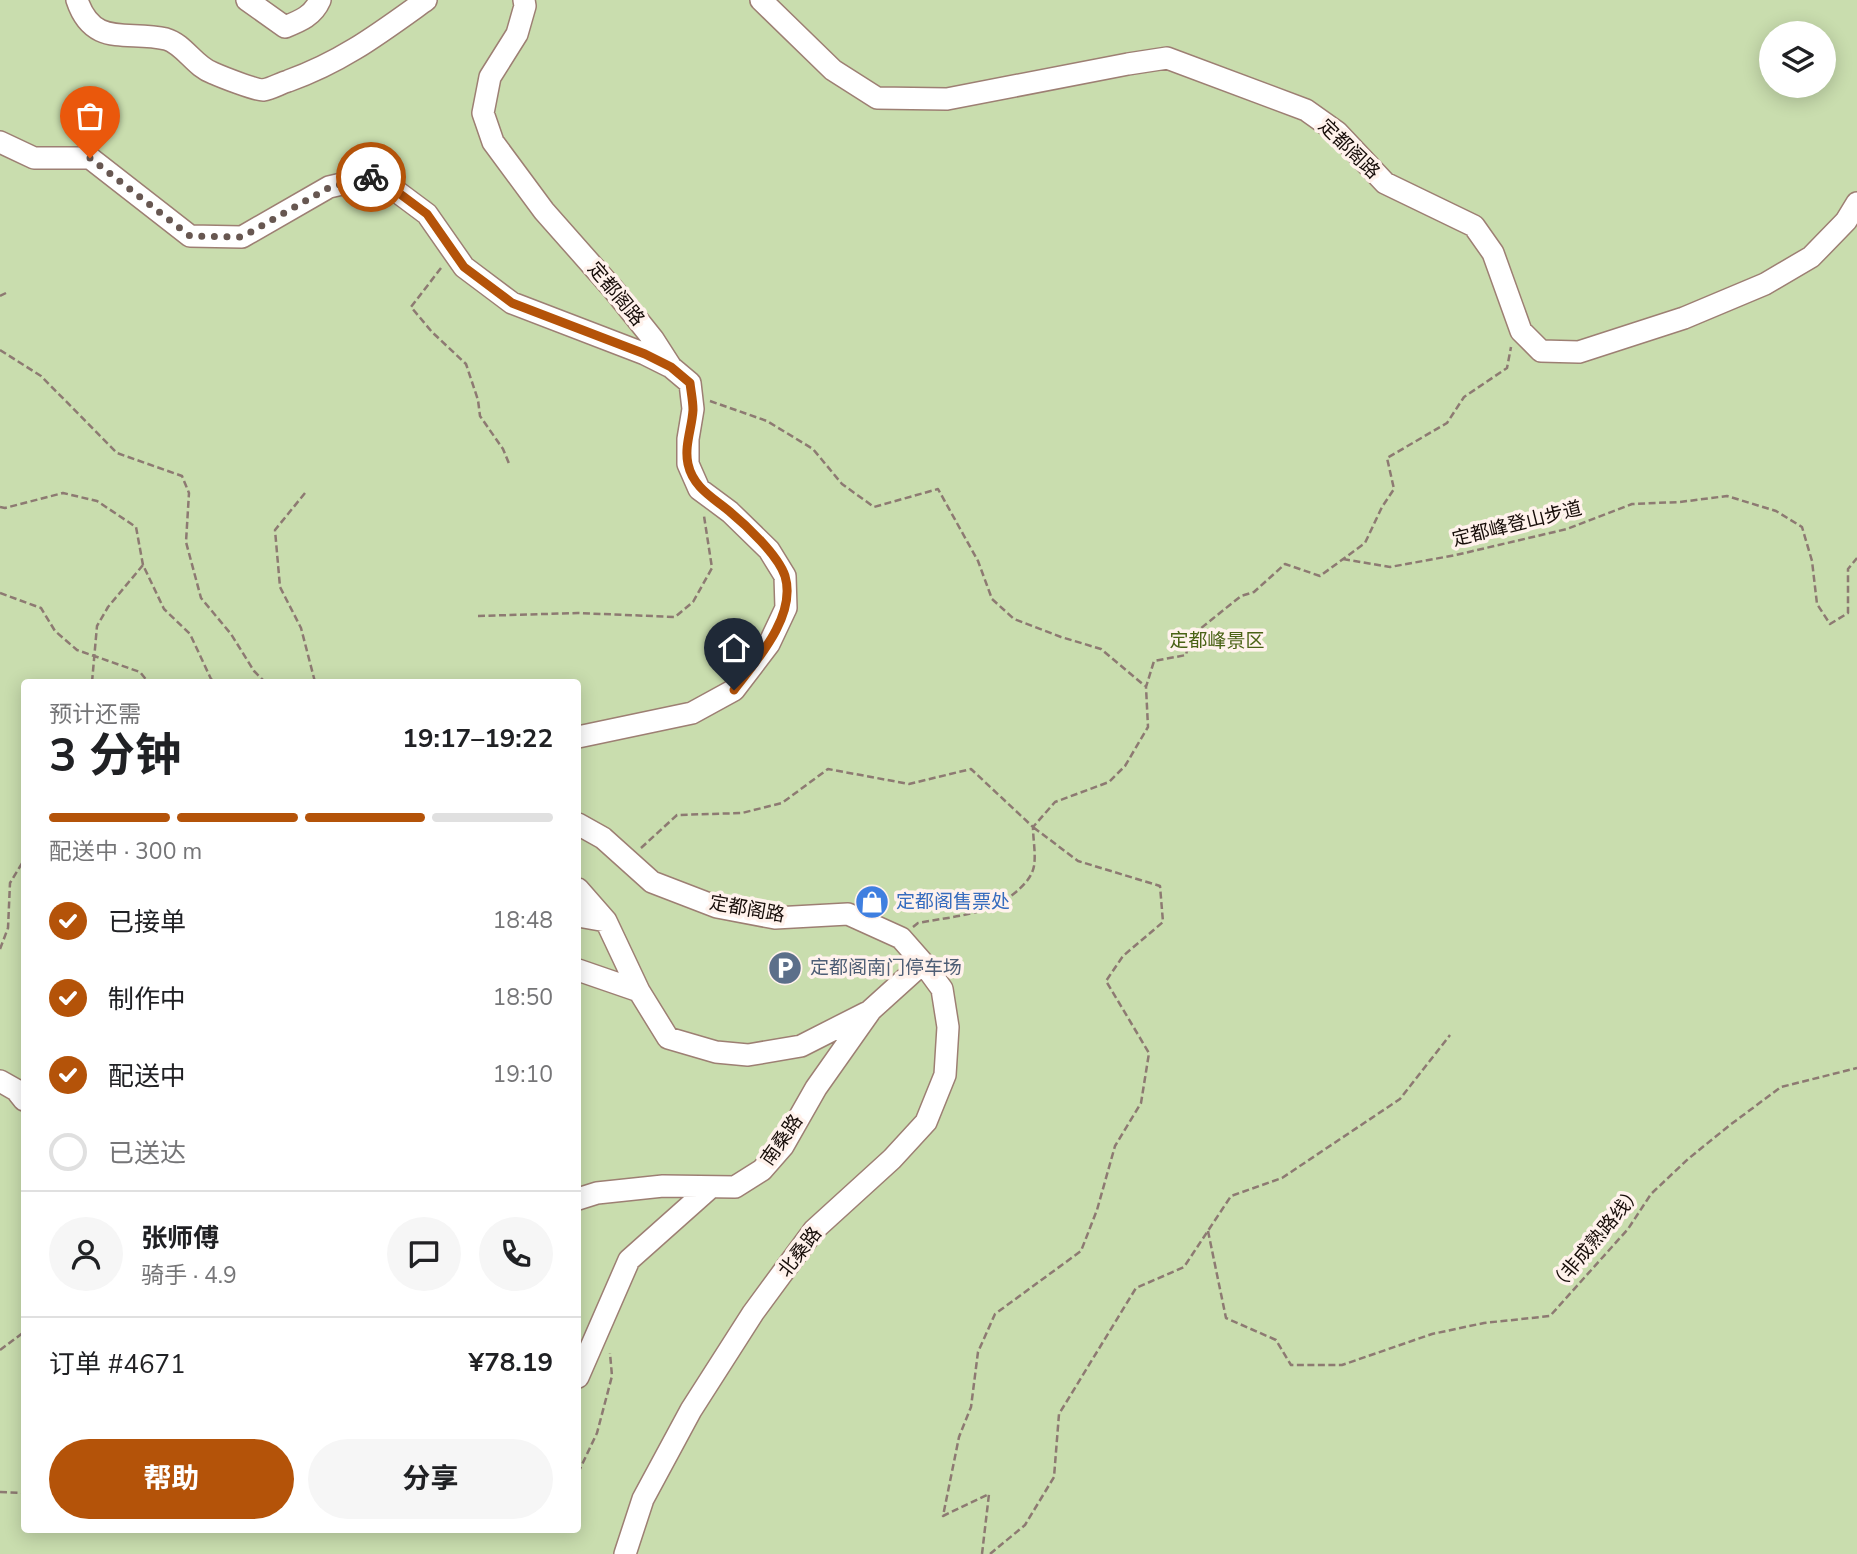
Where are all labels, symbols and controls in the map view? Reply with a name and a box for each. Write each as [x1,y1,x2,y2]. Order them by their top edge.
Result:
map controls [1759,21,1836,98]
button: layers [1759,21,1836,98]
pin [60,86,120,158]
icon: bag [71,97,109,135]
street label: 定都阁路 [1313,113,1385,185]
courier [336,142,406,212]
icon: bike [352,158,390,196]
street label: 定都阁路 [582,257,650,331]
street label: 定都峰登山步道 [1449,495,1585,553]
pin [704,618,764,690]
park label: 定都峰景区 [1169,628,1265,654]
icon: home [715,629,753,667]
text: 预计还需 [49,699,141,730]
text: 19:17–19:22 [402,721,553,756]
text: 3 分钟 [49,724,181,787]
text: 配送中 · 300 m [49,836,202,867]
shop icon: 定都阁售票处 [853,883,891,921]
place label: 定都阁售票处 [896,889,1010,915]
street label: 定都阁路 [707,890,787,928]
icon: check [49,902,87,940]
text: 已接单 [108,905,186,940]
text: 18:48 [493,905,553,936]
parking icon: 定都阁南门停车场 [766,949,804,987]
place label: 定都阁南门停车场 [810,955,962,981]
icon: check [49,979,87,1017]
text: 制作中 [108,982,186,1017]
text: 18:50 [493,982,553,1013]
icon: check [49,1056,87,1094]
text: 配送中 [108,1059,186,1094]
text: 19:10 [493,1059,553,1090]
street label: 南桑路 [755,1109,809,1171]
text: 已送达 [108,1136,186,1171]
street label: （非成熟路线） [1543,1180,1649,1298]
button: person [49,1217,123,1291]
button: chat [387,1217,461,1291]
button: phone [479,1217,553,1291]
text: 张师傅 [141,1221,219,1256]
street label: 北桑路 [772,1222,828,1282]
text: 骑手 · 4.9 [141,1260,237,1291]
text: ¥78.19 [469,1345,553,1380]
text: 订单 #4671 [49,1347,186,1382]
button: 帮助 [49,1439,294,1519]
button: 分享 [308,1439,553,1519]

